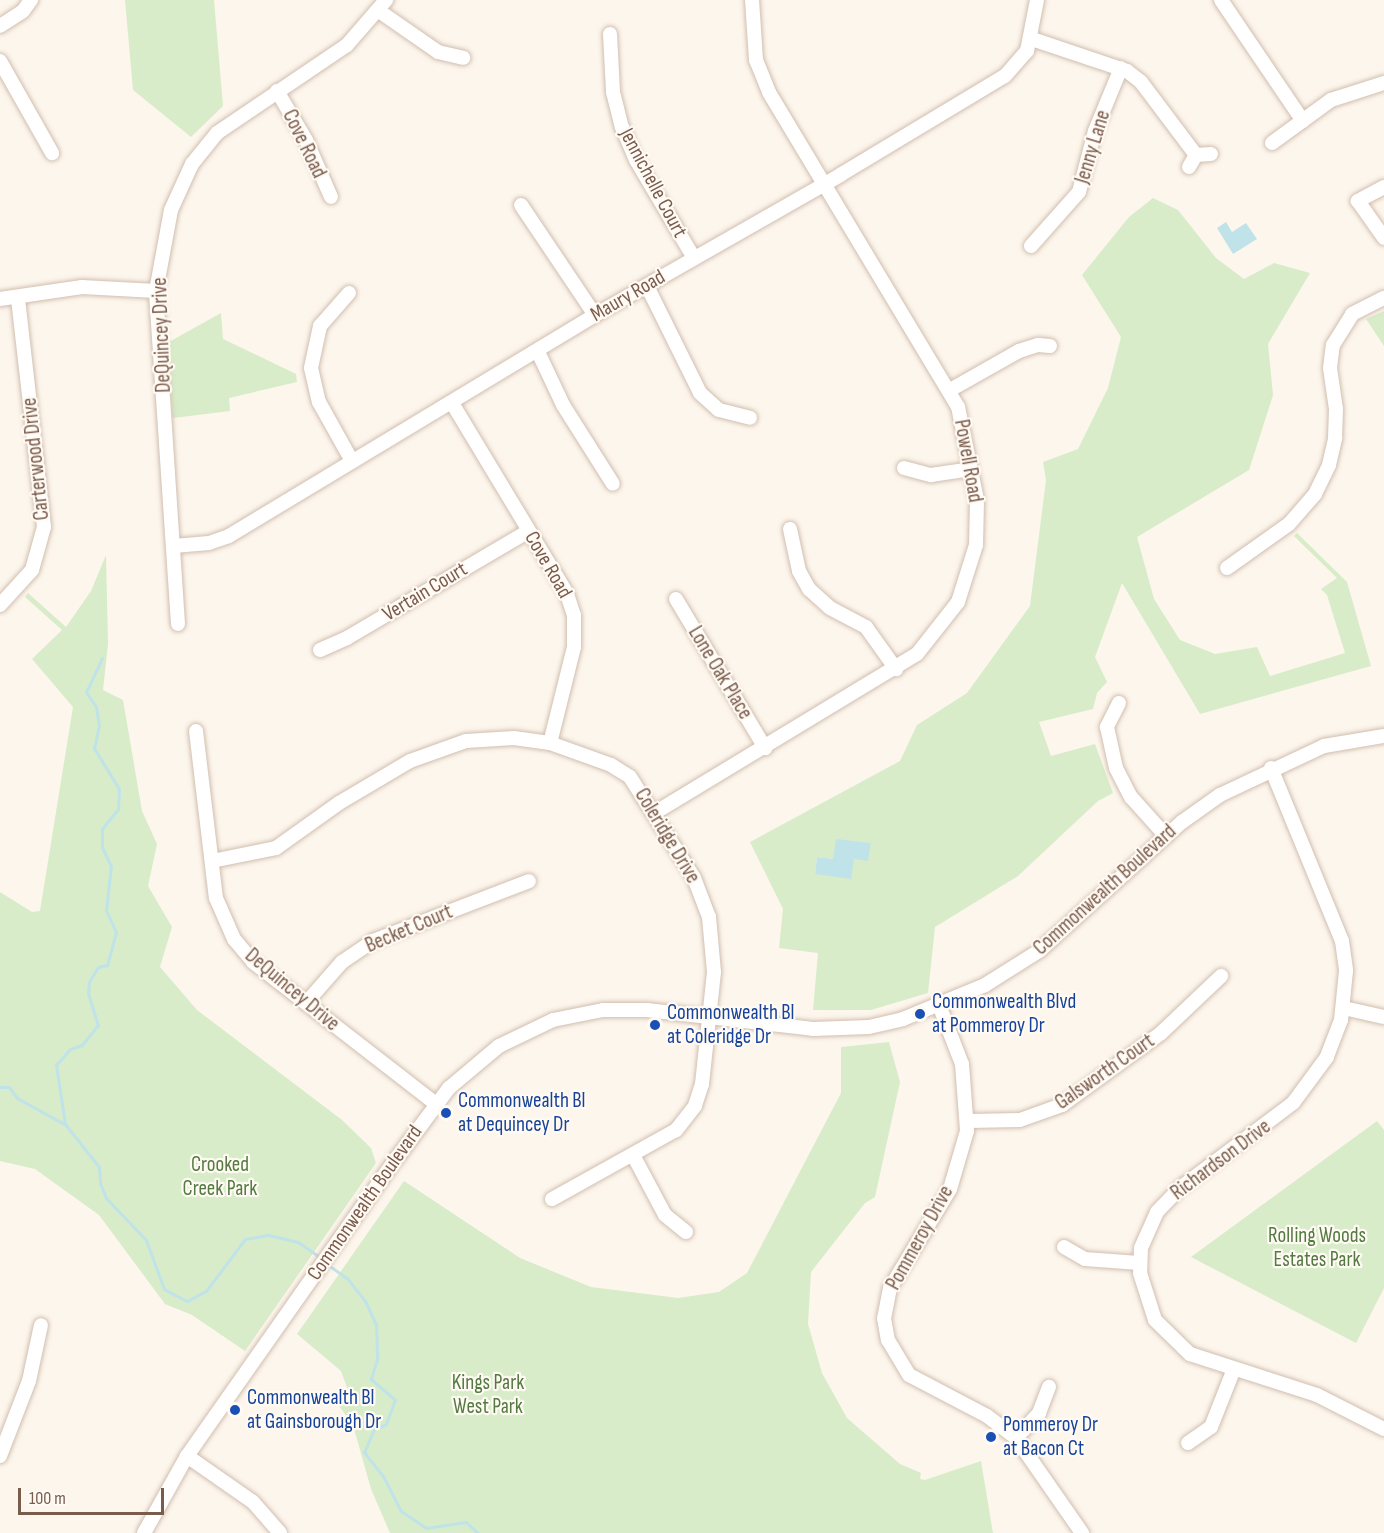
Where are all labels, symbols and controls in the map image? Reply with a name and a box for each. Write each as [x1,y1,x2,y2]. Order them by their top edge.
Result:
street label: Cove Road [277,106,331,182]
street label: Jenny Lane [1070,107,1116,187]
street label: Jennichelle Court [614,124,692,242]
street label: Maury Road [586,265,670,327]
street label: DeQuincey Drive [147,277,177,393]
street label: Carterwood Drive [17,396,55,522]
street label: Powell Road [948,418,988,504]
street label: Cove Road [519,527,577,603]
street label: Vertain Court [378,557,472,627]
street label: Lone Oak Place [682,622,758,724]
street label: Coleridge Drive [629,784,705,888]
street label: Commonwealth Boulevard [1028,819,1182,961]
street label: Becket Court [362,899,456,959]
street label: DeQuincey Drive [240,943,344,1037]
place label: Commonwealth Blvd at Pommeroy Dr [932,989,1076,1039]
place label: Commonwealth Bl at Coleridge Dr [667,1000,794,1050]
marker: Commonwealth Blvd at Pommeroy Dr [913,1007,927,1021]
marker: Commonwealth Bl at Coleridge Dr [648,1018,662,1032]
street label: Galsworth Court [1050,1029,1160,1115]
place label: Commonwealth Bl at Dequincey Dr [458,1088,585,1138]
marker: Commonwealth Bl at Dequincey Dr [439,1106,453,1120]
street label: Richardson Drive [1166,1114,1276,1206]
street label: Commonwealth Boulevard [302,1121,428,1285]
park label: Crooked Creek Park [183,1152,257,1202]
street label: Pommeroy Drive [881,1181,959,1295]
park label: Rolling Woods Estates Park [1268,1223,1366,1273]
park label: Kings Park West Park [452,1370,524,1420]
place label: Commonwealth Bl at Gainsborough Dr [247,1385,381,1435]
marker: Commonwealth Bl at Gainsborough Dr [228,1403,242,1417]
place label: Pommeroy Dr at Bacon Ct [1003,1412,1098,1462]
marker: Pommeroy Dr at Bacon Ct [984,1430,998,1444]
scale bar [21,1476,166,1514]
text: 100 m [29,1488,66,1509]

